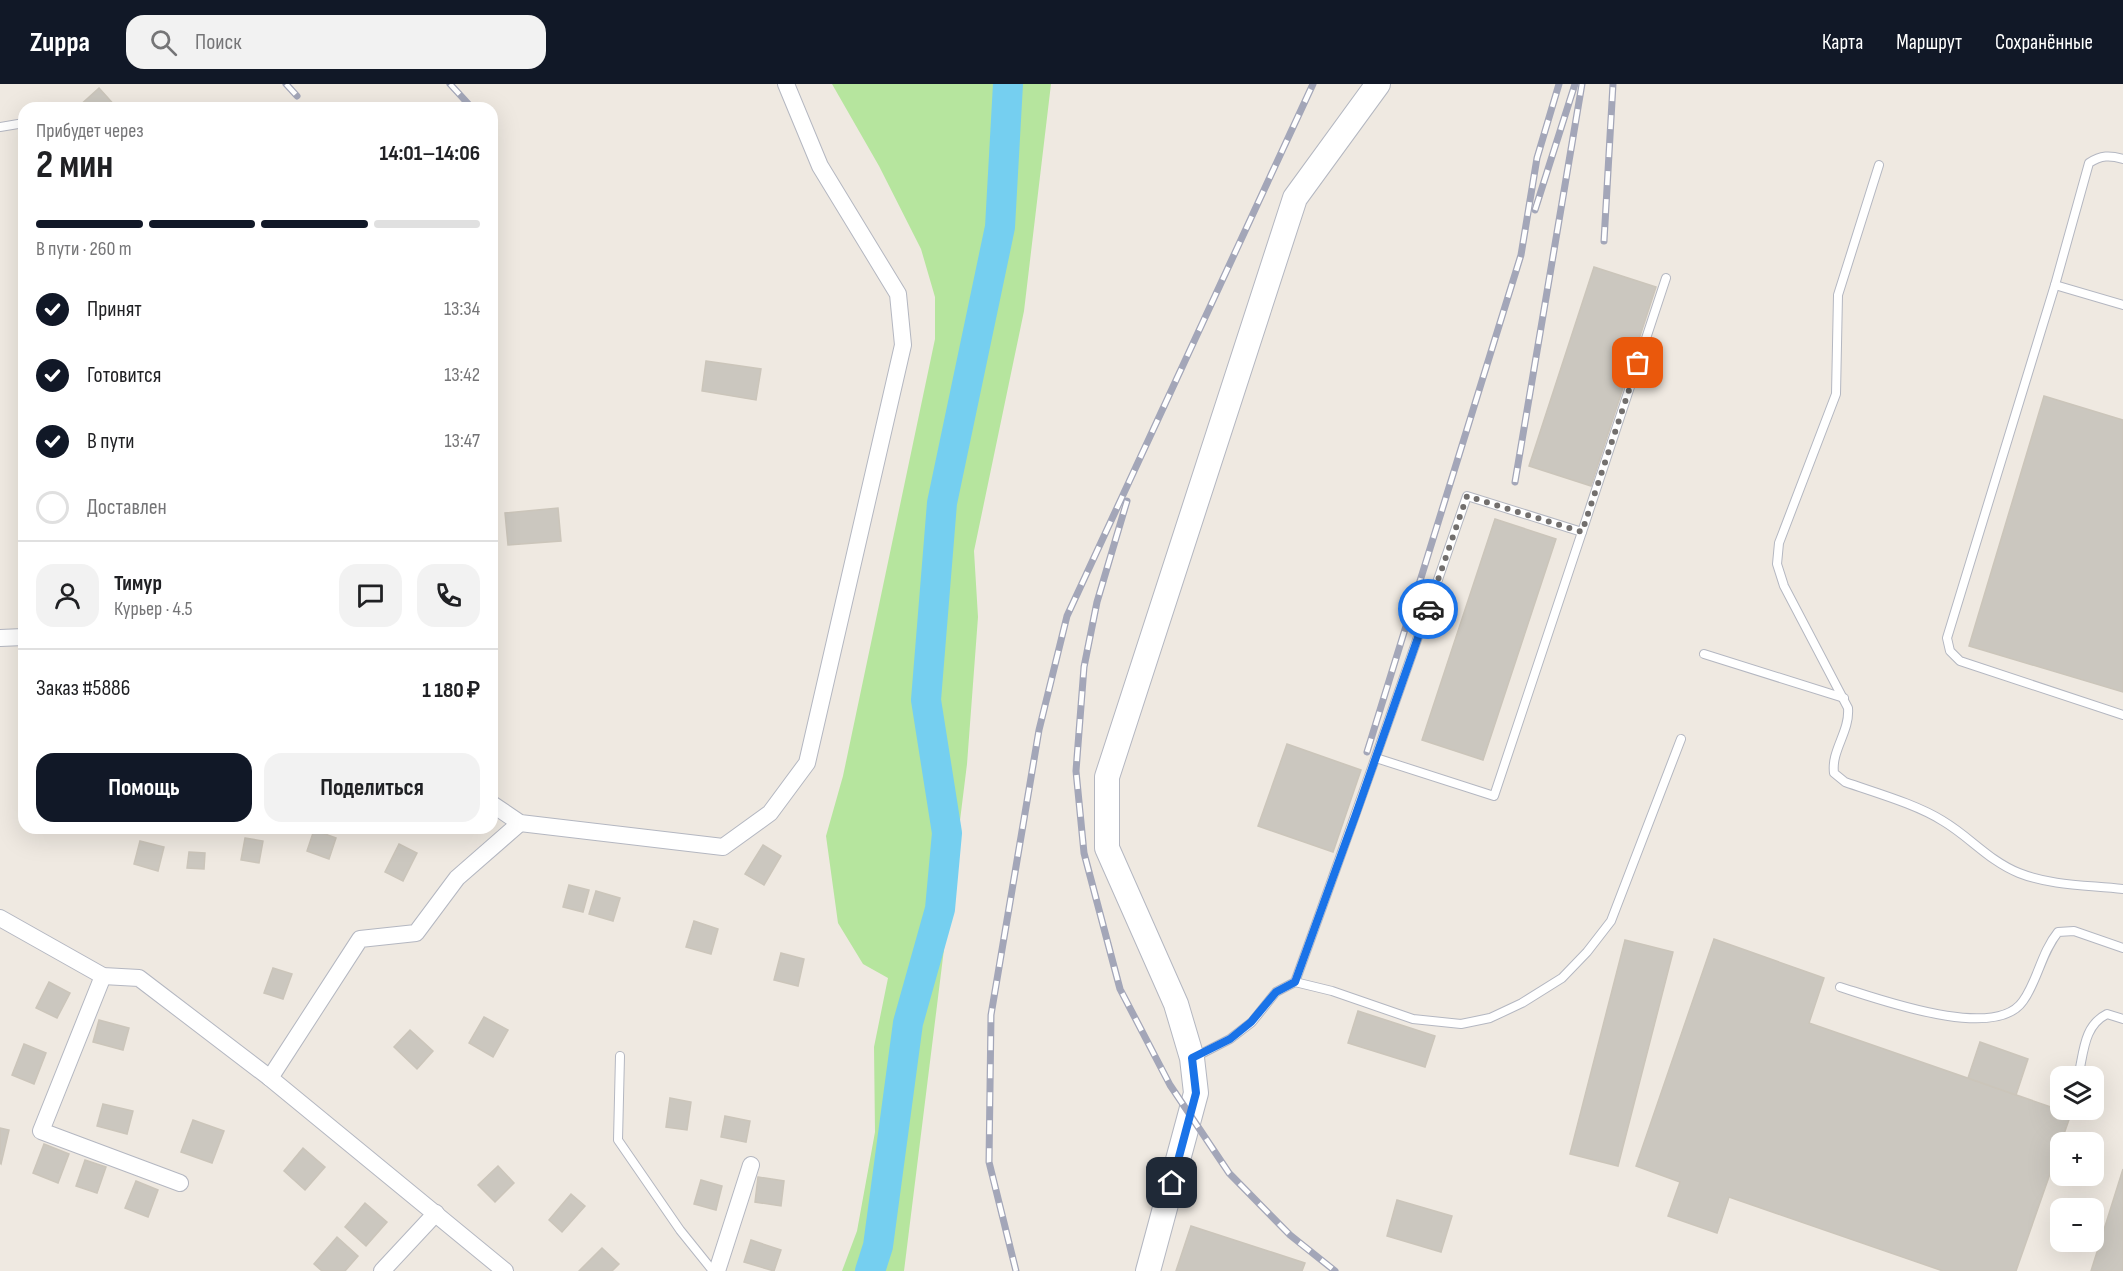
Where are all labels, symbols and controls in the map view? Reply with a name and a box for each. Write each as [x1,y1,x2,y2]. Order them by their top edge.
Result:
search box [126,15,546,69]
text: Zuppa [30,26,90,59]
icon: search [147,26,180,59]
text: Поиск [195,29,241,56]
text: Карта [1822,30,1863,55]
text: Маршрут [1896,30,1962,55]
text: Сохранённые [1995,30,2093,55]
text: Прибудет через [36,119,144,143]
text: 14:01–14:06 [379,140,480,167]
text: 2 мин [36,142,113,189]
text: В пути · 260 m [36,237,132,261]
icon: check [36,293,69,326]
text: Принят [87,296,142,323]
text: 13:34 [444,297,480,321]
pin [1612,337,1663,388]
icon: bag [1621,346,1654,379]
icon: check [36,359,69,392]
text: Готовится [87,362,161,389]
text: 13:42 [444,363,480,387]
icon: check [36,425,69,458]
text: В пути [87,428,135,455]
text: 13:47 [445,429,480,453]
text: Доставлен [87,494,167,521]
button: person [36,564,99,627]
button: chat [339,564,402,627]
button: phone [417,564,480,627]
text: Тимур [114,570,162,597]
courier [1398,579,1458,639]
icon: car [1412,593,1445,626]
text: Курьер · 4.5 [114,597,193,621]
text: Заказ #5886 [36,675,130,702]
text: 1 180 ₽ [422,677,480,704]
button: Помощь [36,753,252,822]
button: Поделиться [264,753,480,822]
map controls [2050,1066,2104,1252]
button: layers [2050,1066,2104,1120]
button: + [2050,1132,2104,1186]
pin [1146,1157,1197,1208]
icon: home [1155,1166,1188,1199]
button: − [2050,1198,2104,1252]

